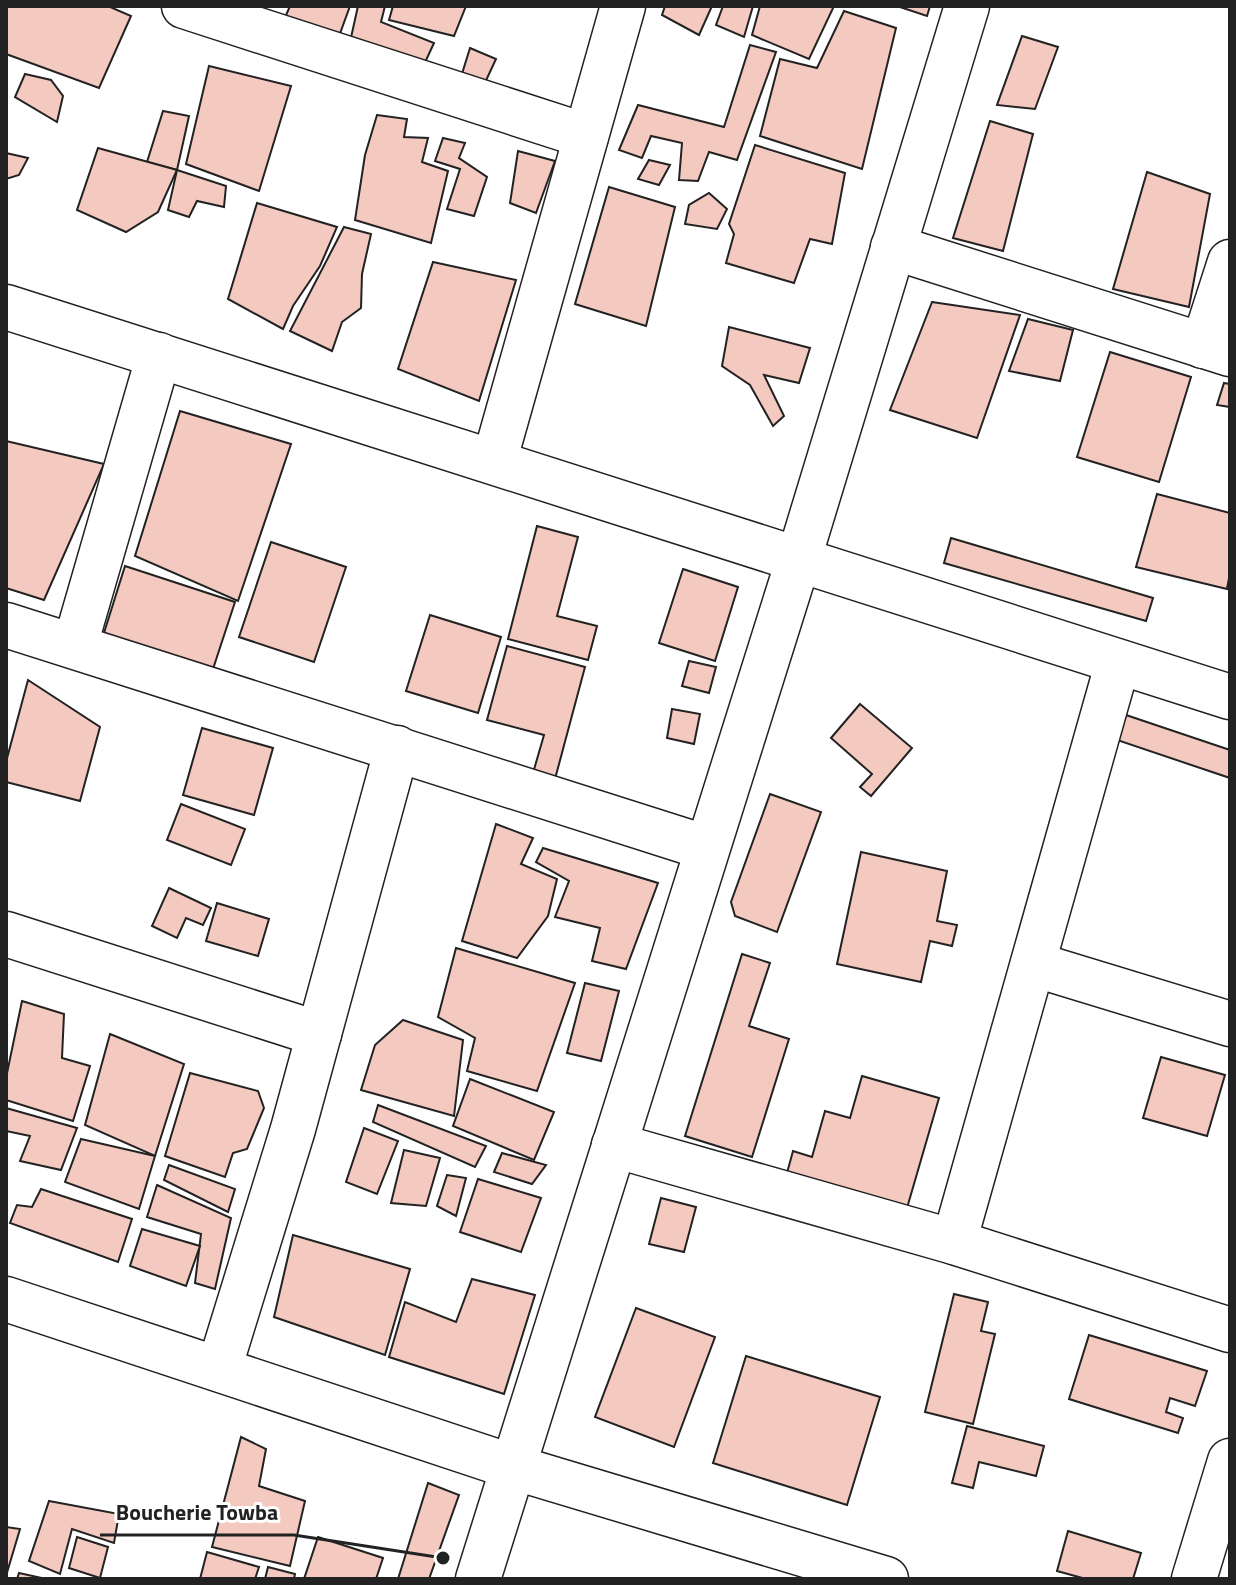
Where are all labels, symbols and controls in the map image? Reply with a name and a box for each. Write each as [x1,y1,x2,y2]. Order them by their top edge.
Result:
callout: Boucherie Towba [100,1489,294,1535]
text: Boucherie Towba [116,1495,278,1529]

